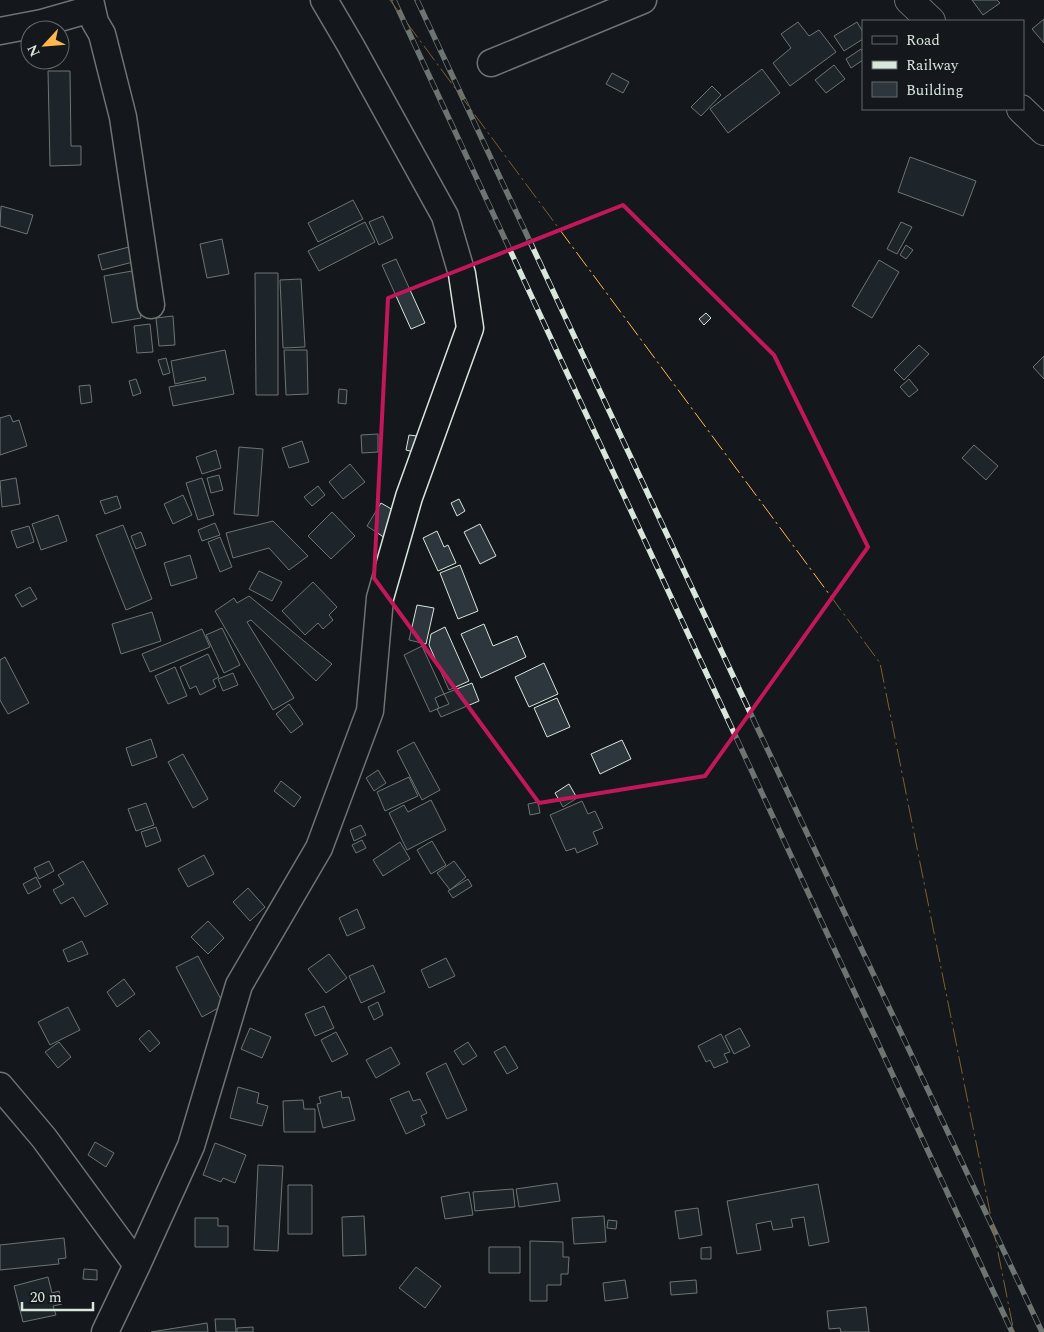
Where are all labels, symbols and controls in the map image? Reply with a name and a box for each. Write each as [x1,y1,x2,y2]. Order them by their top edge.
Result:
north arrow [20,20,70,70]
legend [862,20,1024,110]
text: Road [906,29,940,52]
text: N [22,41,46,60]
text: Railway [906,54,959,77]
text: Building [906,79,963,102]
scale bar [22,1280,94,1312]
text: 20 m [30,1286,62,1309]

